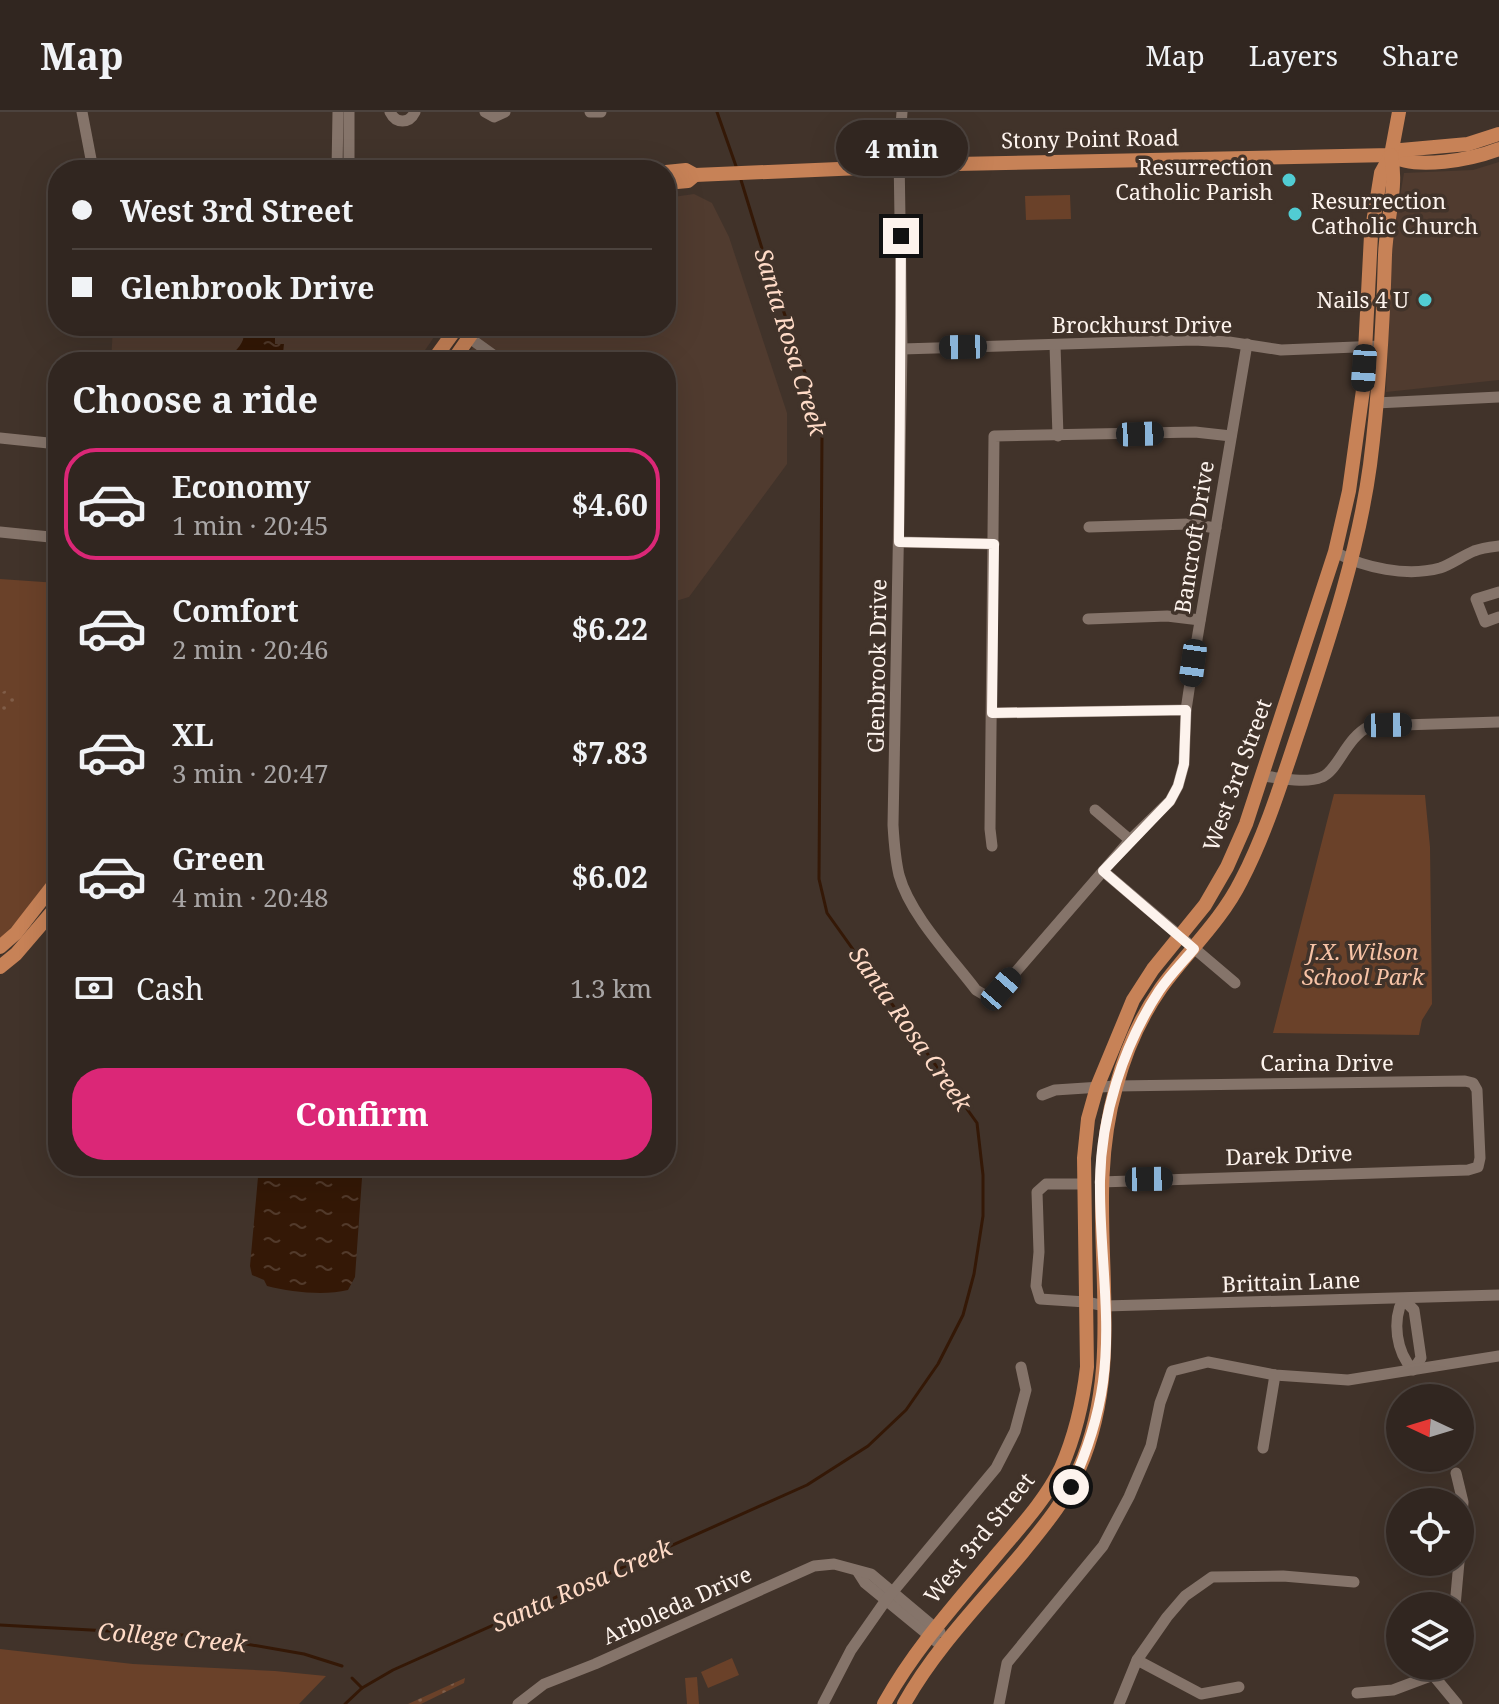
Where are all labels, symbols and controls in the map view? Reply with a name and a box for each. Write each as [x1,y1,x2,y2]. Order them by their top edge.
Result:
text: Map [40,29,124,81]
text: Map [1146,36,1205,74]
text: Layers [1249,36,1338,74]
text: Share [1382,36,1459,74]
callout: 4 min [835,120,967,176]
street label: Stony Point Road [1001,121,1180,155]
text: 4 min [865,130,939,166]
place label: Resurrection Catholic Parish [1115,151,1273,206]
marker: Resurrection Catholic Parish [1280,171,1298,189]
place label: Resurrection Catholic Church [1311,185,1478,240]
text: West 3rd Street [120,190,353,231]
marker: Resurrection Catholic Church [1286,205,1304,223]
route end [883,218,919,254]
water label: Santa Rosa Creek [747,244,836,441]
text: Glenbrook Drive [120,267,374,308]
place label: Nails 4 U [1317,284,1409,314]
marker: Nails 4 U [1416,291,1434,309]
street label: Brockhurst Drive [1052,309,1232,339]
car [939,335,987,359]
car [1350,343,1378,393]
text: Choose a ride [72,375,318,424]
car [1116,421,1164,447]
street label: Bancroft Drive [1166,458,1220,615]
text: Economy [172,466,311,507]
icon: car [76,468,148,540]
text: $4.60 [571,484,648,525]
text: 1 min · 20:45 [172,507,329,543]
street label: Glenbrook Drive [859,579,893,753]
text: Comfort [172,590,299,631]
icon: car [76,592,148,664]
text: $6.22 [571,608,648,649]
text: 2 min · 20:46 [172,631,329,667]
car [1178,638,1208,688]
street label: West 3rd Street [1195,694,1278,855]
car [1364,713,1412,737]
text: XL [172,714,214,755]
icon: car [76,716,148,788]
text: $7.83 [571,732,648,773]
text: 3 min · 20:47 [172,755,329,791]
text: Green [172,838,265,879]
icon: car [76,840,148,912]
text: $6.02 [571,856,648,897]
text: 4 min · 20:48 [172,879,329,915]
park label: J.X. Wilson School Park [1302,936,1426,991]
water label: Santa Rosa Creek [842,939,981,1118]
car [976,963,1026,1015]
icon: cash [72,966,116,1010]
text: Cash [136,968,204,1009]
text: 1.3 km [570,970,652,1006]
street label: Carina Drive [1260,1047,1394,1077]
button: Confirm [72,1068,652,1160]
street label: Darek Drive [1225,1137,1353,1171]
car [1125,1167,1173,1191]
street label: Brittain Lane [1221,1264,1361,1298]
north arrow [1386,1384,1474,1472]
map controls [1386,1384,1474,1680]
street label: West 3rd Street [916,1466,1040,1609]
route start [1053,1469,1089,1505]
button: locate [1386,1488,1474,1576]
water label: Santa Rosa Creek [486,1529,678,1639]
street label: Arboleda Drive [597,1558,756,1650]
button: layers [1386,1592,1474,1680]
water label: College Creek [96,1614,250,1660]

